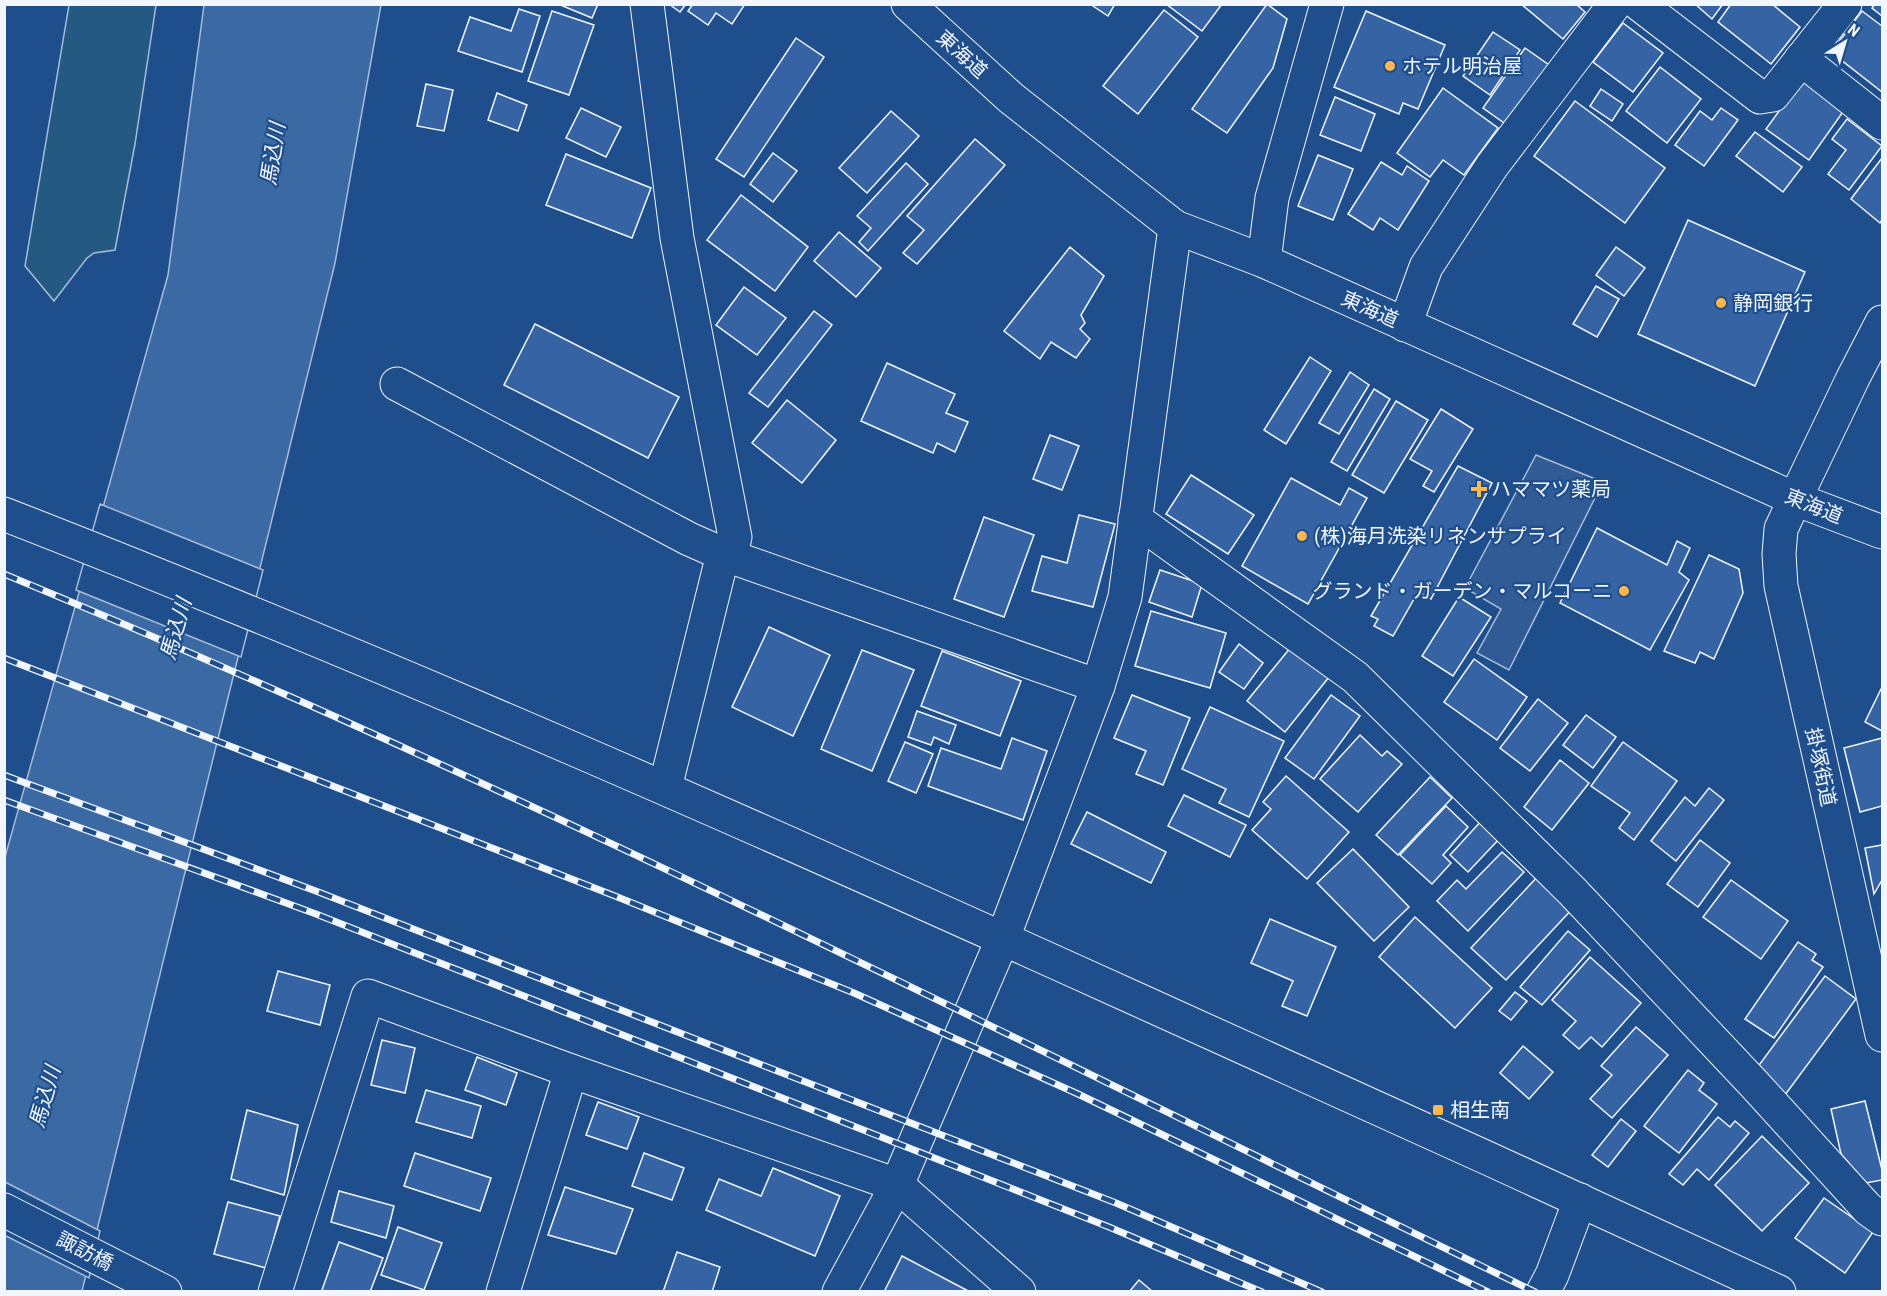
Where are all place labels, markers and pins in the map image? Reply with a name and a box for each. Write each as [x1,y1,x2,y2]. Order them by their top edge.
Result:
place label: ホテル明治屋 [1402,54,1522,78]
marker: ホテル明治屋 [1383,59,1397,73]
place label: 静岡銀行 [1733,291,1813,315]
marker: 静岡銀行 [1714,296,1728,310]
place label: ハママツ薬局 [1491,477,1611,501]
marker: ハママツ薬局 [1472,482,1486,496]
place label: (株)海月洗染リネンサプライ [1314,524,1567,548]
marker: (株)海月洗染リネンサプライ [1295,529,1309,543]
place label: グランド・ガーデン・マルコーニ [1312,579,1612,603]
marker: グランド・ガーデン・マルコーニ [1617,584,1631,598]
place label: 相生南 [1450,1098,1510,1122]
marker: 相生南 [1431,1103,1445,1117]

